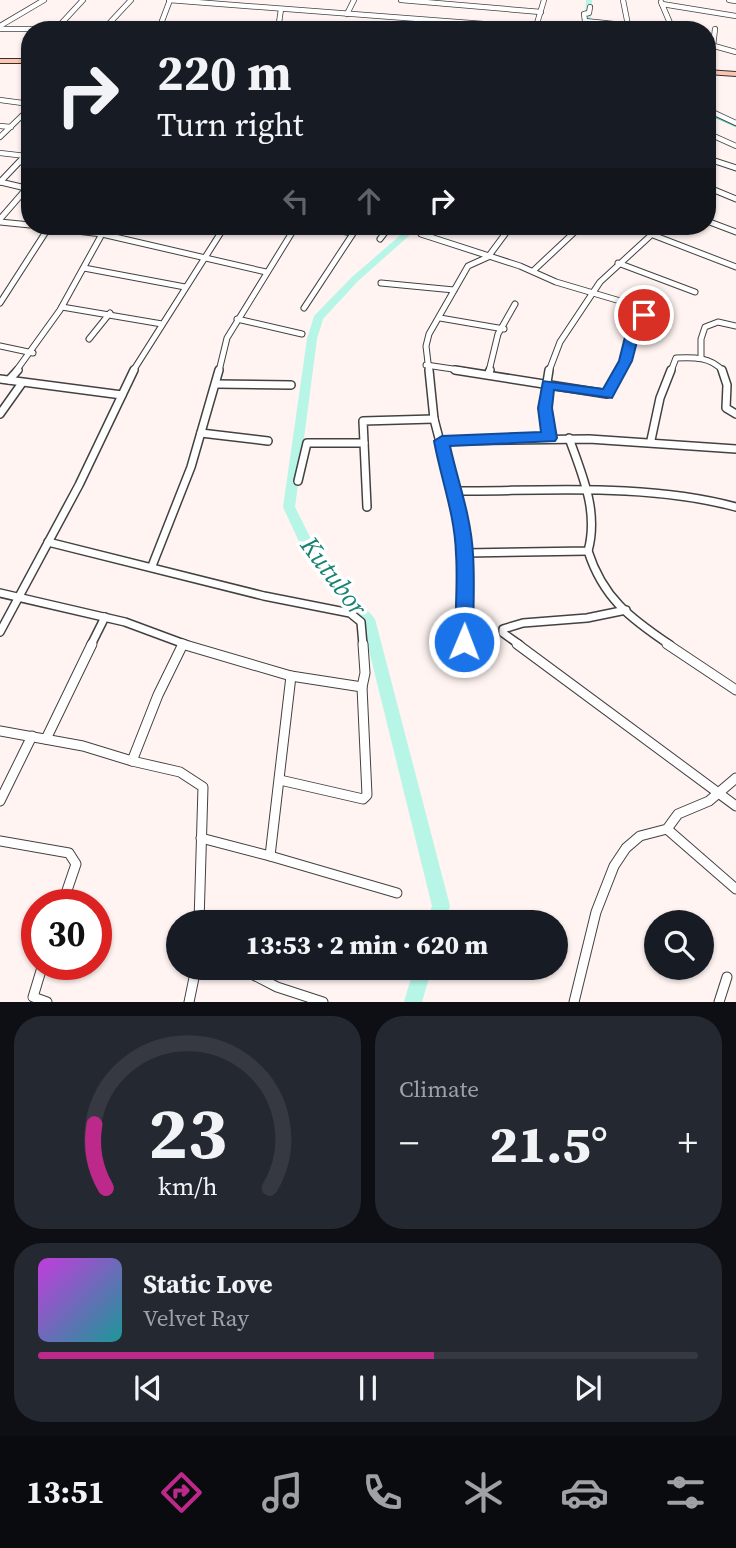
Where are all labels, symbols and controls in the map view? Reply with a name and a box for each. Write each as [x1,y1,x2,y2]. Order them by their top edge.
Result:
text: 220 m [157,39,292,106]
icon: right [42,49,133,140]
text: Turn right [157,103,303,147]
icon: left [277,182,315,220]
icon: ahead [350,182,388,220]
icon: right [423,182,461,220]
pin [614,285,674,345]
icon: arrive [625,296,663,334]
water label: Kutubor [292,528,376,624]
position arrow [427,605,501,679]
speed limit sign: 30 [21,889,112,980]
map controls [644,910,714,980]
button: search [644,910,714,980]
text: 13:53 · 2 min · 620 m [246,927,488,963]
text: Climate [399,1073,479,1105]
text: 23 [148,1084,227,1183]
text: 21.5° [489,1108,608,1179]
text: − [399,1117,419,1169]
text: + [678,1117,698,1169]
text: km/h [158,1169,217,1203]
text: Static Love [143,1266,272,1302]
text: Velvet Ray [143,1302,249,1334]
icon: previous [129,1369,167,1407]
icon: pause [349,1369,387,1407]
icon: next [569,1369,607,1407]
icon: directions [157,1468,206,1517]
icon: music [258,1468,307,1517]
icon: phone [358,1468,407,1517]
icon: climate [459,1468,508,1517]
icon: car [560,1468,609,1517]
icon: filters [661,1468,710,1517]
text: 13:51 [26,1470,105,1514]

